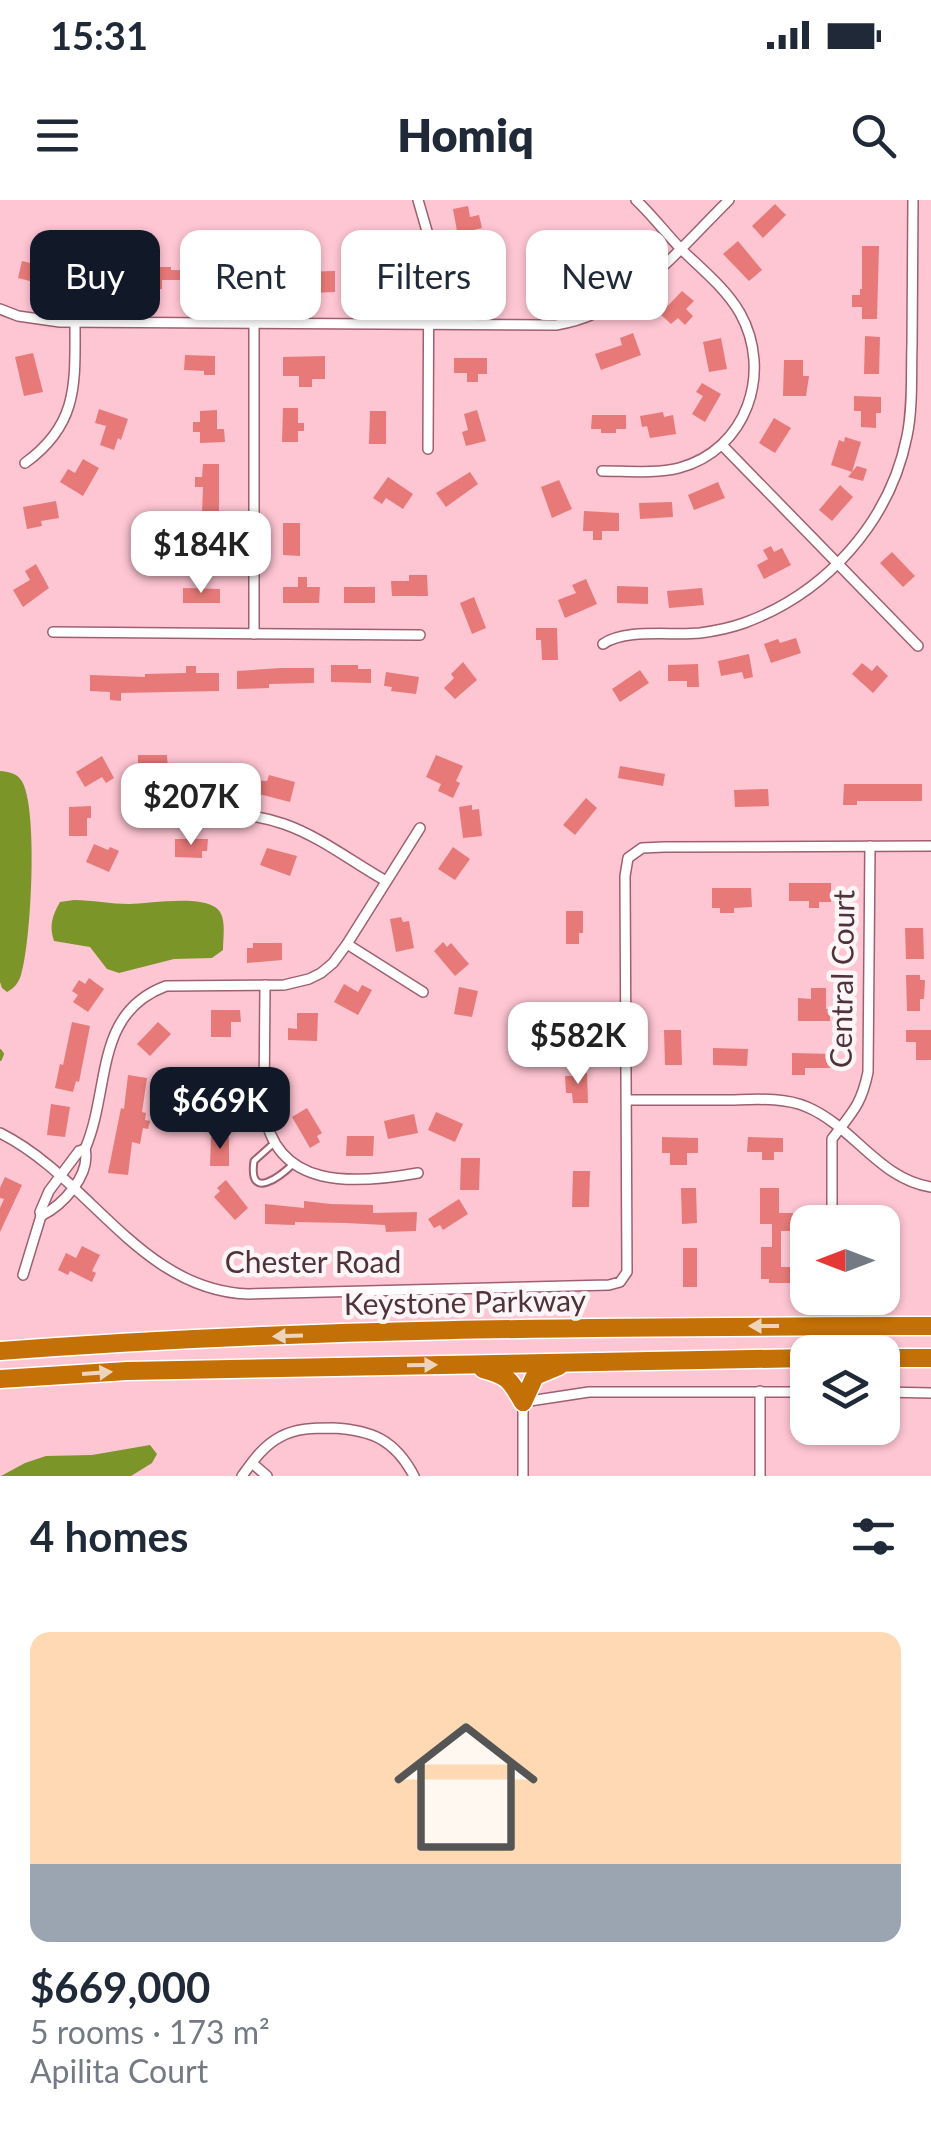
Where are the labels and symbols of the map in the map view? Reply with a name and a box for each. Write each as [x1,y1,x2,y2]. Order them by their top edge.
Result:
pin: $184K [131,511,271,596]
pin: $207K [121,763,261,848]
street label: Central Court [821,889,861,1068]
pin: $582K [508,1002,648,1087]
pin: $669K [150,1067,290,1152]
north arrow [790,1205,900,1315]
street label: Chester Road [225,1243,401,1279]
street label: Keystone Parkway [344,1281,587,1321]
one-way arrow [747,1319,779,1335]
one-way arrow [272,1328,304,1344]
one-way arrow [407,1357,439,1373]
one-way arrow [82,1365,114,1381]

